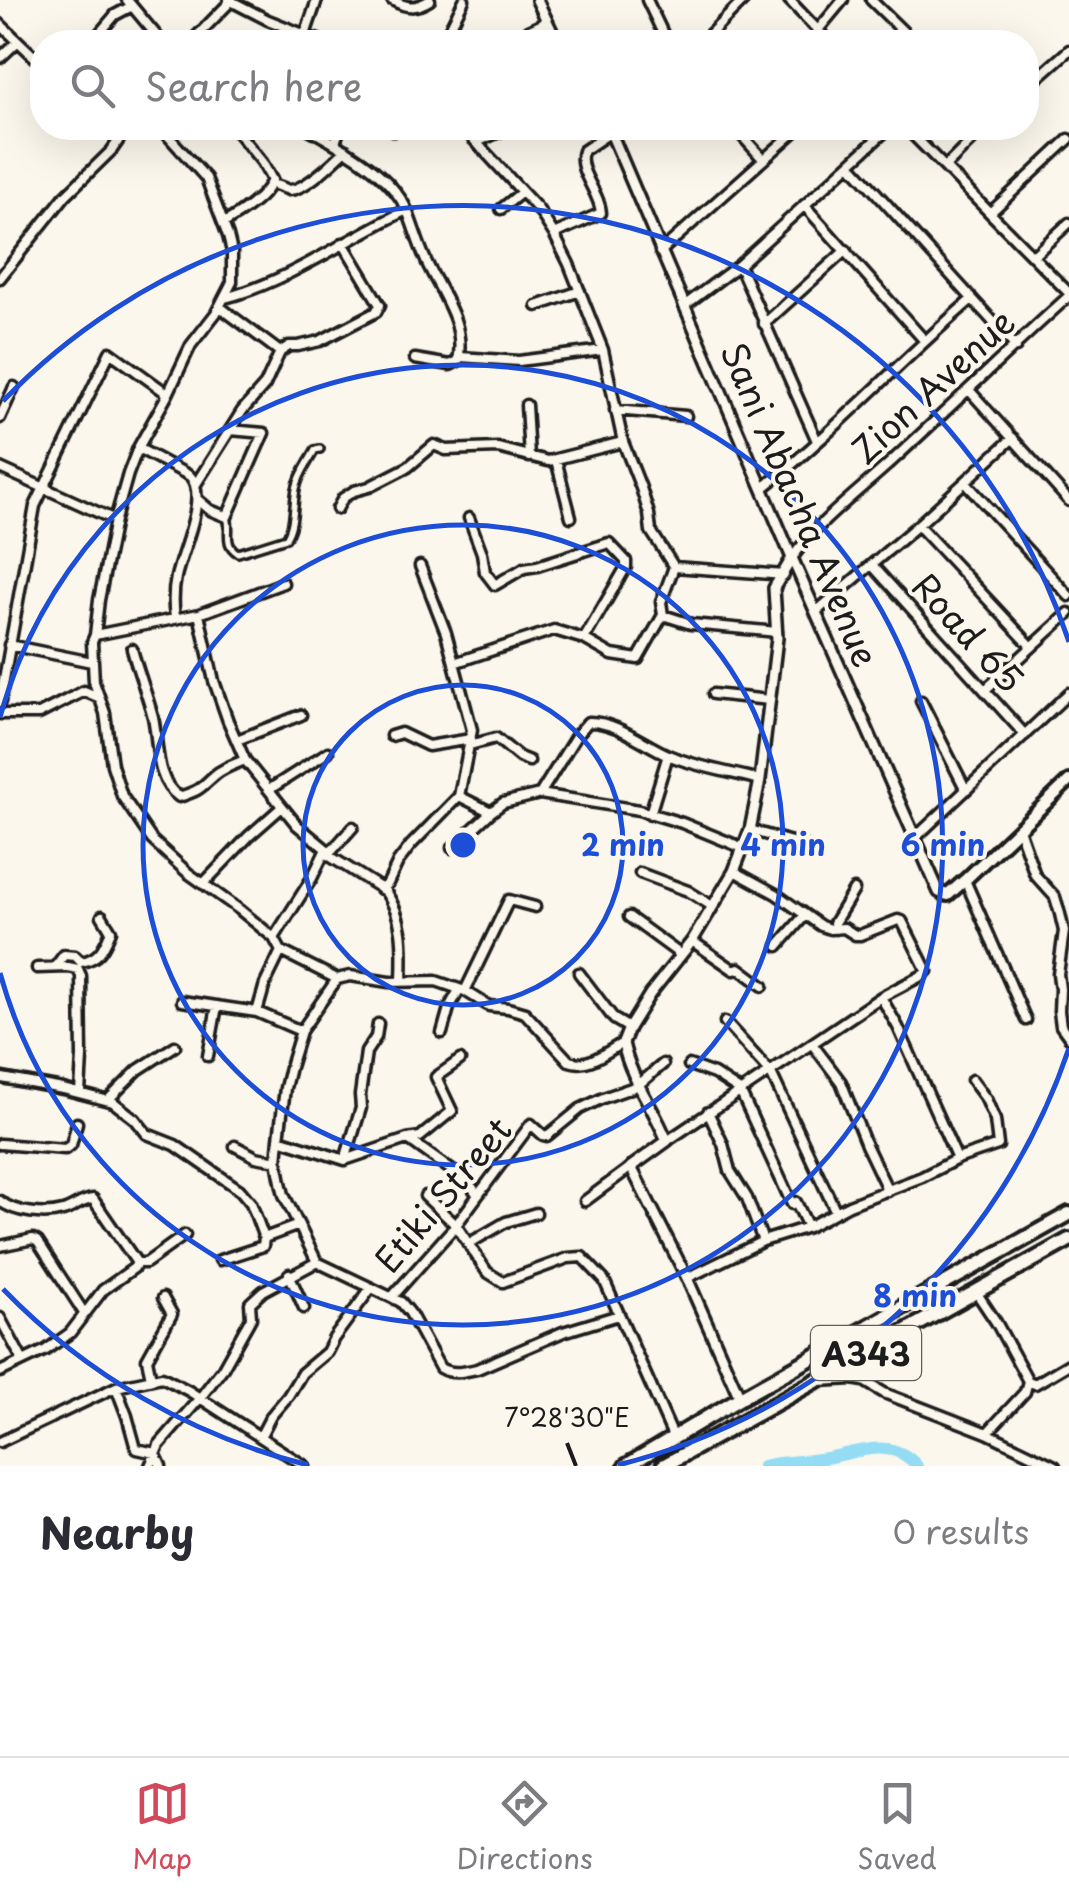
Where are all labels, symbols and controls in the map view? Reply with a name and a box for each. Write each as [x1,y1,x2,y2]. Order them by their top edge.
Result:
search box [30,30,1039,140]
text: Search here [145,57,362,114]
icon: search [65,58,120,113]
street label: Zion Avenue [838,295,1026,475]
street label: Sani Abacha Avenue [709,333,893,675]
street label: Road 65 [901,560,1037,704]
text: 2 min [581,821,665,866]
text: 4 min [740,821,826,866]
text: 6 min [901,821,985,866]
centre of rings [445,827,481,863]
street label: Etiki Street [361,1104,523,1284]
text: 8 min [873,1272,957,1317]
road number: A343 [811,1326,921,1380]
text: 7°28'30"E [504,1398,630,1436]
text: Nearby [40,1500,194,1563]
text: 0 results [893,1507,1029,1555]
tab: Map [132,1776,192,1879]
tab: Directions [457,1776,593,1879]
tab: Saved [857,1776,937,1879]

